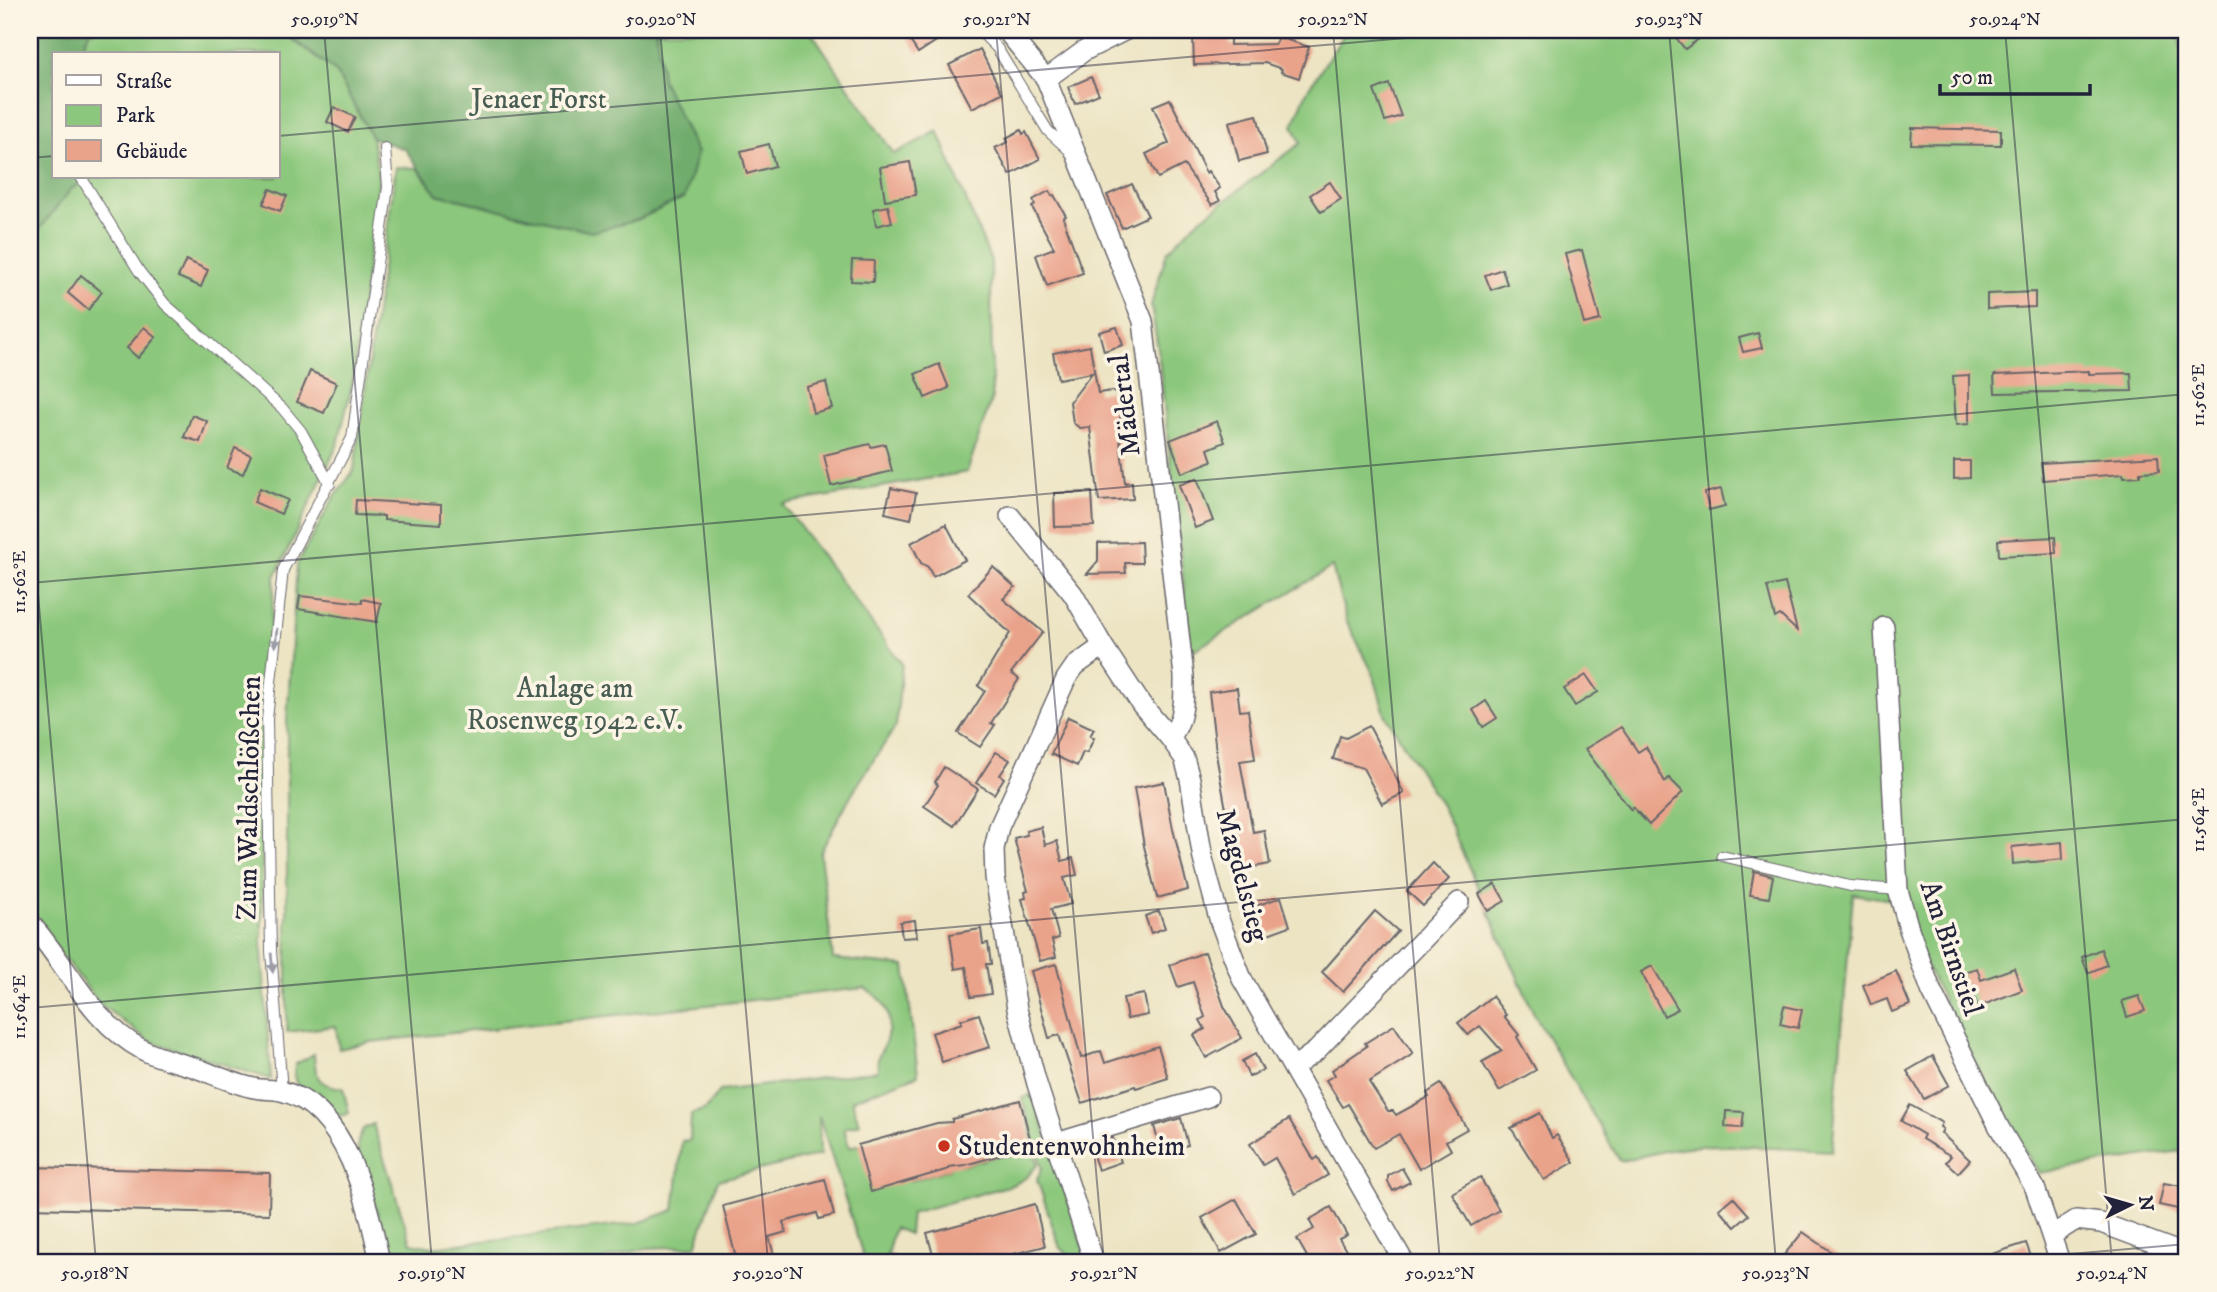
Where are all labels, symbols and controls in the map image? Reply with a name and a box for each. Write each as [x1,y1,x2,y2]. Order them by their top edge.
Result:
text: 50.919°N [291,9,359,31]
text: 50.920°N [626,9,697,31]
text: 50.921°N [963,9,1031,31]
text: 50.922°N [1298,9,1368,31]
text: 50.923°N [1635,9,1703,31]
text: 50.924°N [1969,9,2041,31]
legend [52,52,280,178]
scale bar [1940,52,2091,96]
text: 50 m [1951,65,1993,91]
text: Straße [116,69,172,95]
park label: Jenaer Forst [468,82,607,117]
text: Park [116,103,156,129]
text: Gebäude [116,139,188,165]
street label: Mädertal [1101,351,1149,458]
text: 11.562°E [2188,363,2210,426]
text: 11.562°E [9,550,31,613]
one-way arrow [270,627,281,649]
park label: Anlage am Rosenweg 1942 e.V. [467,671,683,738]
street label: Zum Waldschlößchen [229,675,269,921]
text: 11.564°E [2188,788,2210,852]
street label: Magdelstieg [1208,805,1277,945]
street label: Am Birnstiel [1912,876,1991,1021]
one-way arrow [267,952,278,974]
text: 11.564°E [9,975,31,1039]
place label: Studentenwohnheim [958,1129,1185,1164]
marker: Studentenwohnheim [936,1138,952,1154]
north arrow [2094,1170,2164,1240]
text: N [2133,1195,2158,1213]
text: 50.918°N [61,1263,129,1285]
text: 50.919°N [398,1263,466,1285]
text: 50.920°N [733,1263,804,1285]
text: 50.921°N [1070,1263,1138,1285]
text: 50.922°N [1405,1263,1475,1285]
text: 50.923°N [1742,1263,1810,1285]
text: 50.924°N [2076,1263,2148,1285]

